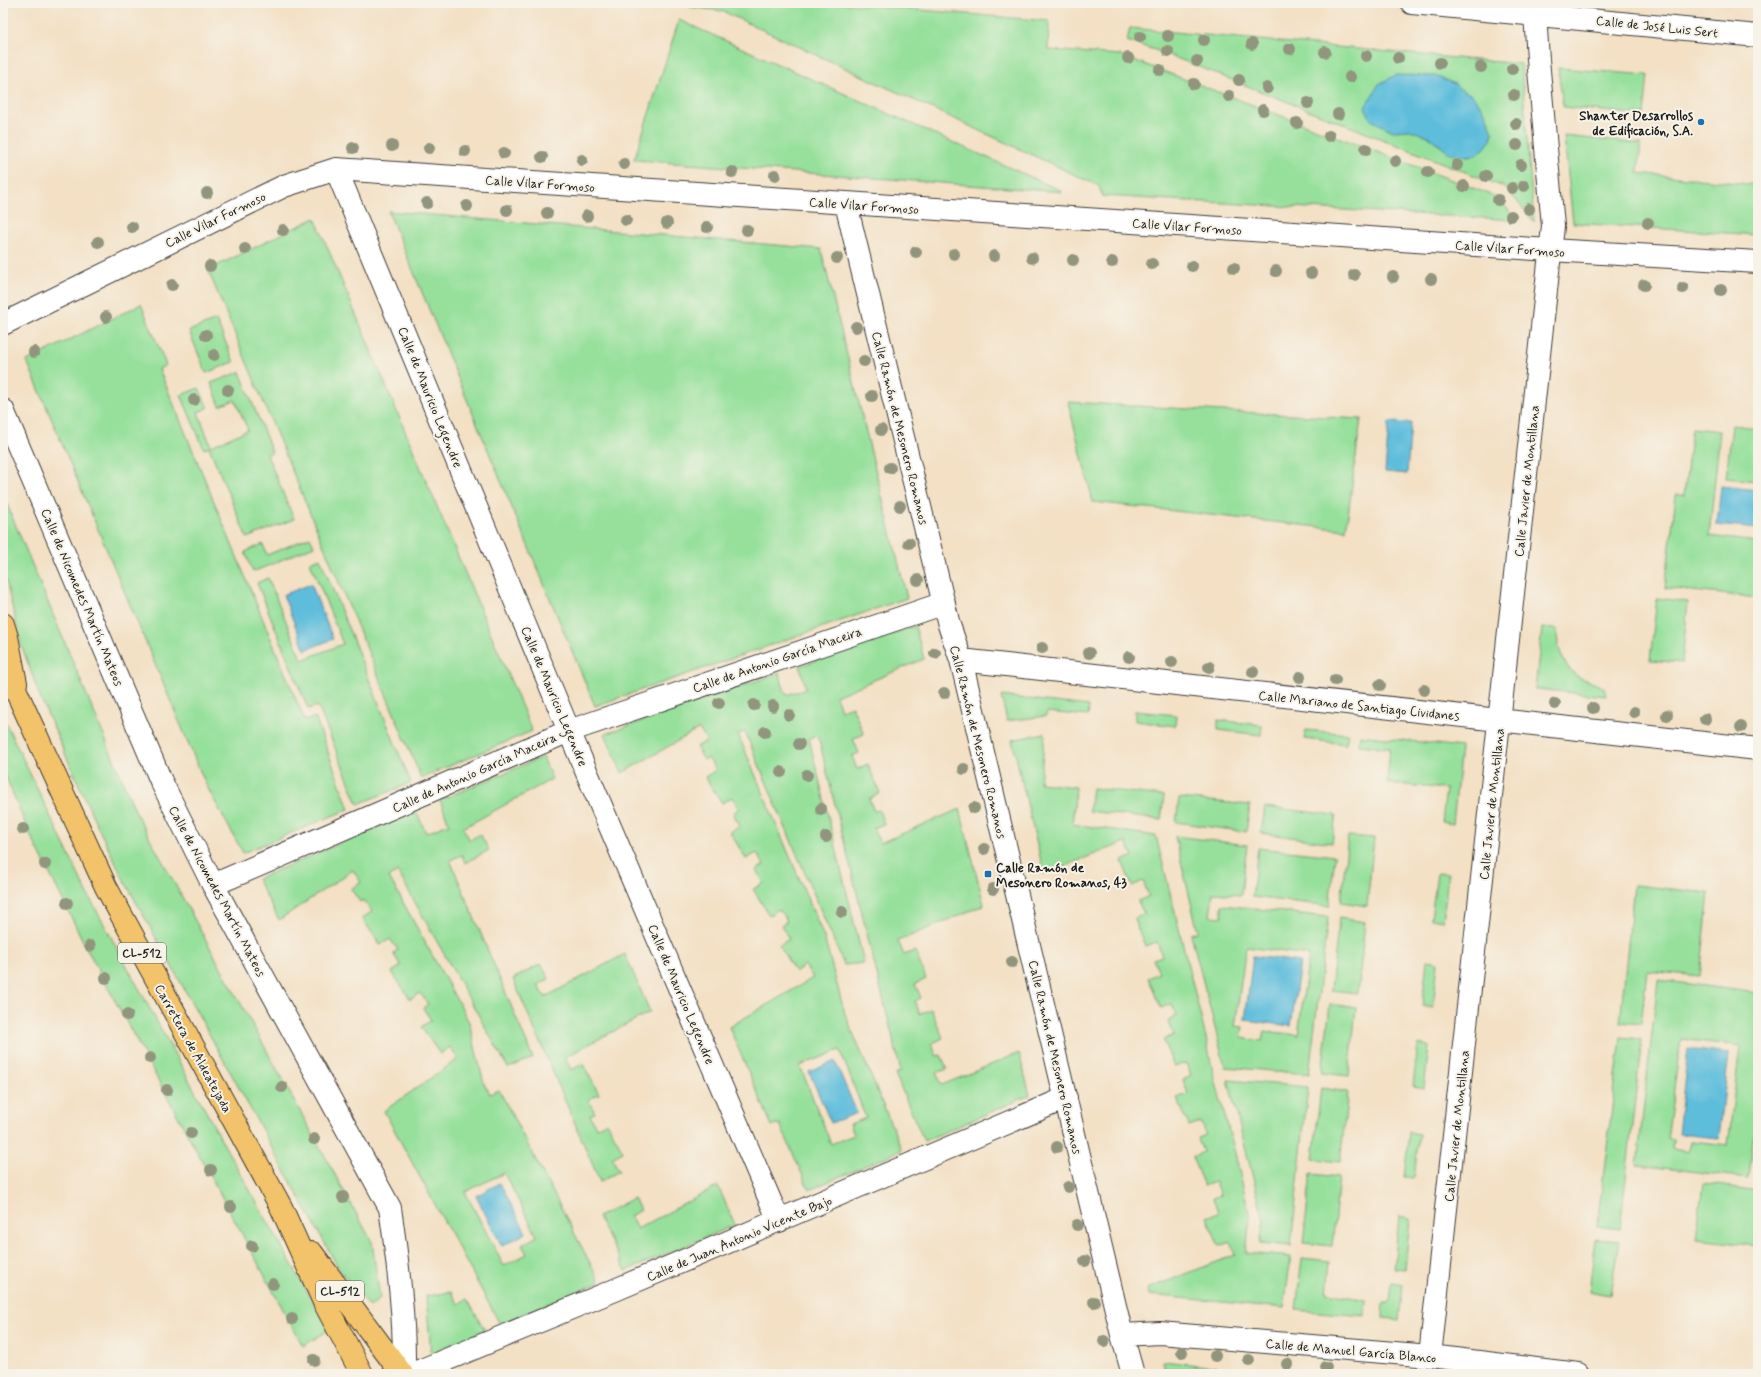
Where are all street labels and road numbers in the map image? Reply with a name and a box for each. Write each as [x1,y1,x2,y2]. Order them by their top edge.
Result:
street label: Calle de José Luis Sert [1595,13,1719,42]
street label: Calle Vilar Formoso [484,172,596,197]
street label: Calle Vilar Formoso [162,188,269,252]
street label: Calle Vilar Formoso [808,194,920,219]
street label: Calle Vilar Formoso [1131,215,1243,240]
street label: Calle Vilar Formoso [1454,237,1566,262]
street label: Calle de Mauricio Legendre [392,324,466,472]
street label: Calle Ramón de Mesonero Romanos [867,330,932,527]
street label: Calle Javier de Montillana [1511,404,1544,558]
street label: Calle de Nicomedes Martín Mateos [36,506,127,689]
street label: Calle de Antonio García Maceira [691,623,865,697]
street label: Calle de Mauricio Legendre [514,624,591,770]
street label: Calle Ramón de Mesonero Romanos [945,644,1010,841]
street label: Calle Mariano de Santiago Cividanes [1257,687,1460,726]
street label: Calle Javier de Montillana [1476,727,1509,881]
street label: Calle de Antonio García Maceira [390,729,560,817]
street label: Calle de Nicomedes Martín Mateos [164,803,269,981]
street label: Calle de Mauricio Legendre [641,922,718,1068]
road number: CL-512 [118,943,166,963]
street label: Calle Ramón de Mesonero Romanos [1024,959,1085,1156]
street label: Carretera de Aldeatejada [150,981,235,1116]
street label: Calle Javier de Montillana [1441,1049,1474,1203]
street label: Calle de Juan Antonio Vicente Bajo [644,1193,835,1286]
road number: CL-512 [316,1281,364,1301]
street label: Calle de Manuel García Blanco [1265,1336,1437,1367]

